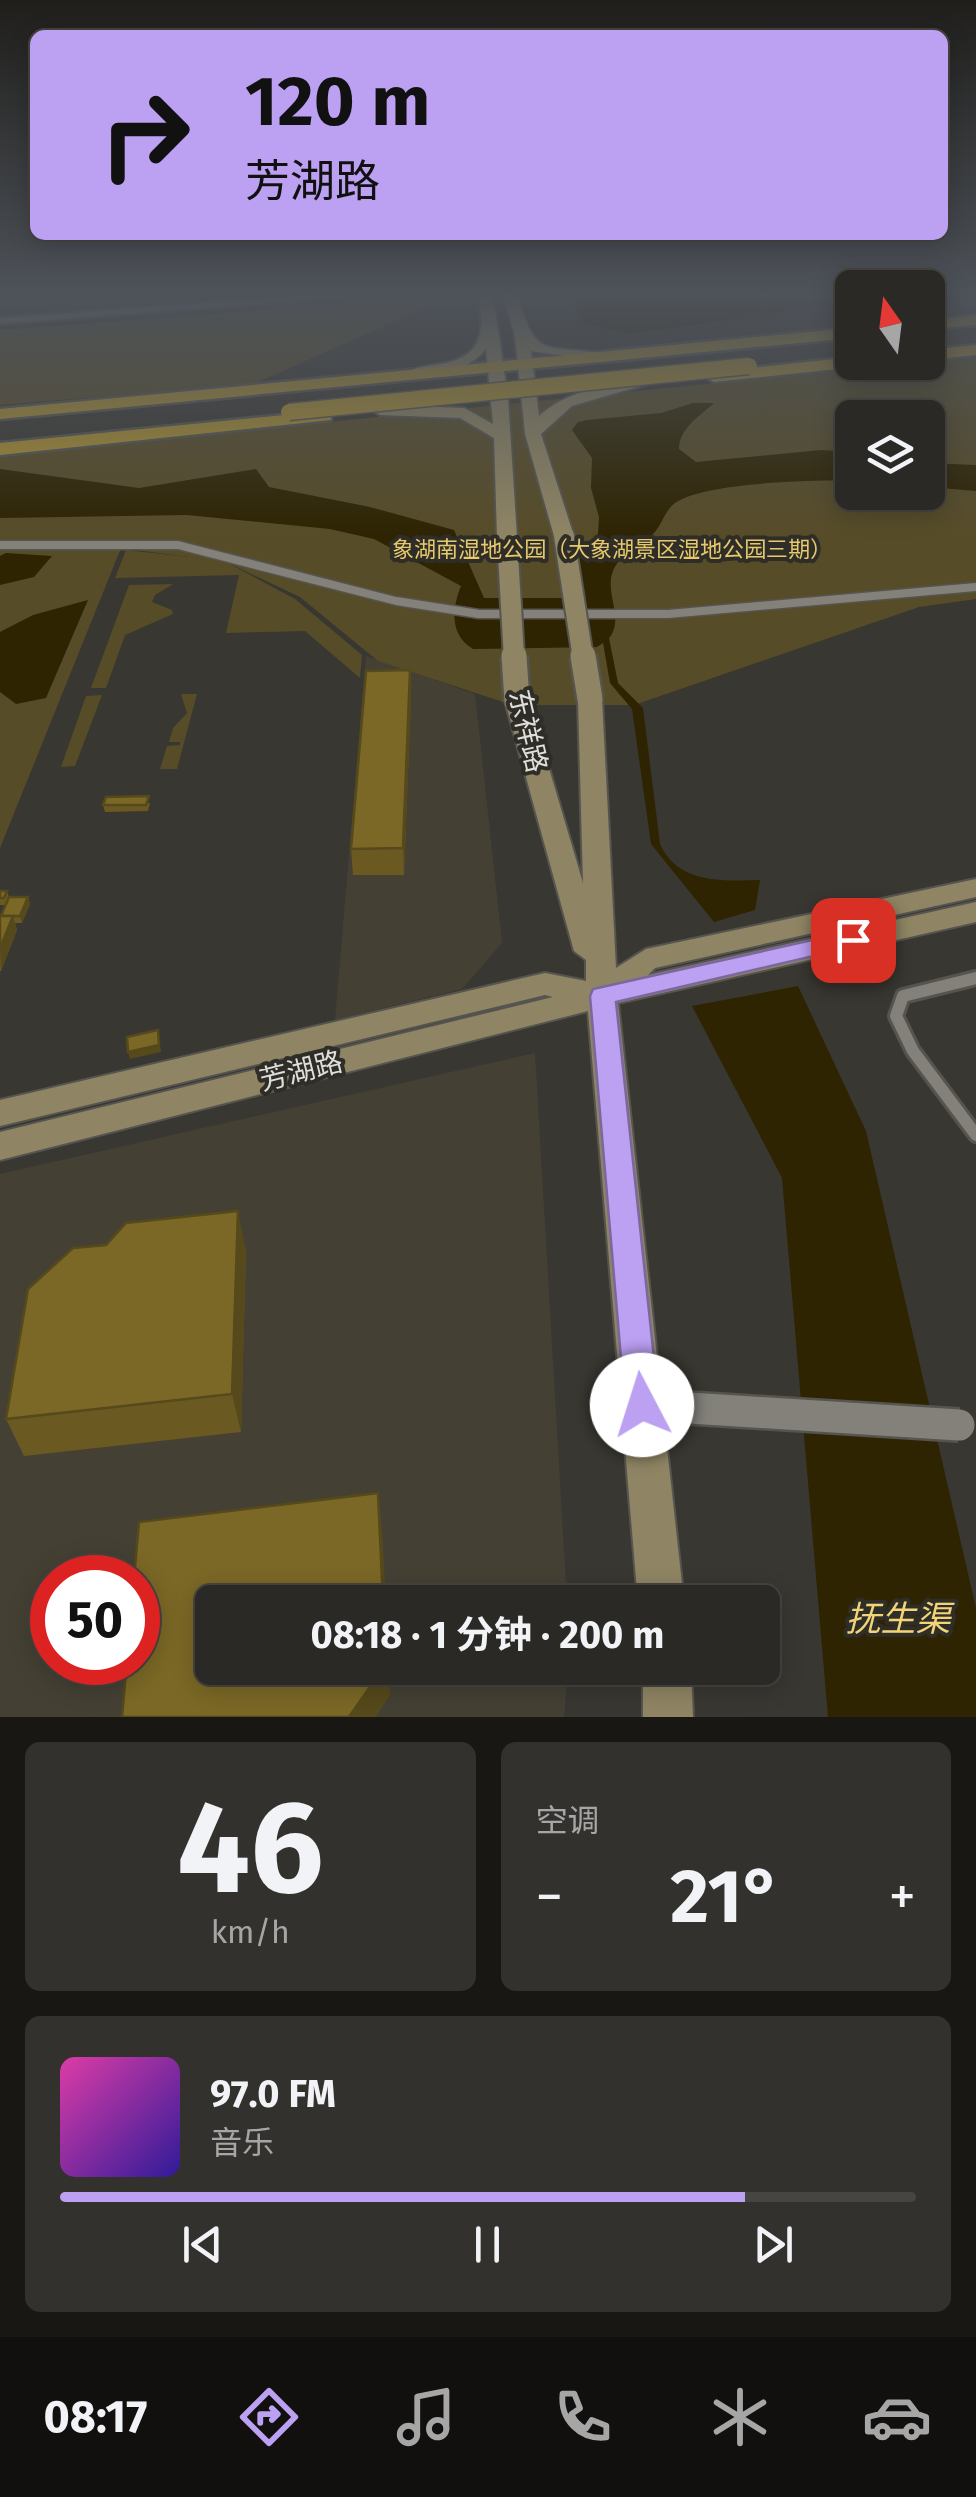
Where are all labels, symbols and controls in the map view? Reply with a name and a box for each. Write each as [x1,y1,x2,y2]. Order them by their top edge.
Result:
text: 120 m [245,60,430,144]
icon: right [80,70,210,200]
text: 芳湖路 [245,155,380,209]
north arrow [835,270,945,380]
map controls [835,270,945,510]
button: layers [835,400,945,510]
park label: 象湖南湿地公园（大象湖景区湿地公园三期） [392,536,832,563]
street label: 东祥路 [502,686,554,776]
pin [811,898,896,983]
icon: arrive [826,913,881,968]
street label: 芳湖路 [256,1045,346,1097]
position arrow [590,1353,694,1457]
speed limit sign: 50 [30,1555,160,1685]
water label: 抚生渠 [845,1598,955,1640]
text: 08:18 · 1 分钟 · 200 m [311,1612,664,1658]
text: 46 [177,1770,324,1926]
text: 空调 [536,1802,600,1840]
text: 21° [670,1852,781,1942]
text: − [536,1864,563,1930]
text: + [889,1864,916,1930]
text: km/h [211,1913,290,1951]
text: 97.0 FM [210,2071,336,2117]
text: 音乐 [210,2124,274,2162]
icon: previous [175,2217,230,2272]
icon: pause [460,2217,515,2272]
icon: next [746,2217,801,2272]
icon: directions [234,2382,304,2452]
icon: music [391,2382,461,2452]
icon: phone [548,2382,618,2452]
icon: climate [705,2382,775,2452]
icon: car [862,2382,932,2452]
text: 08:17 [44,2390,147,2444]

